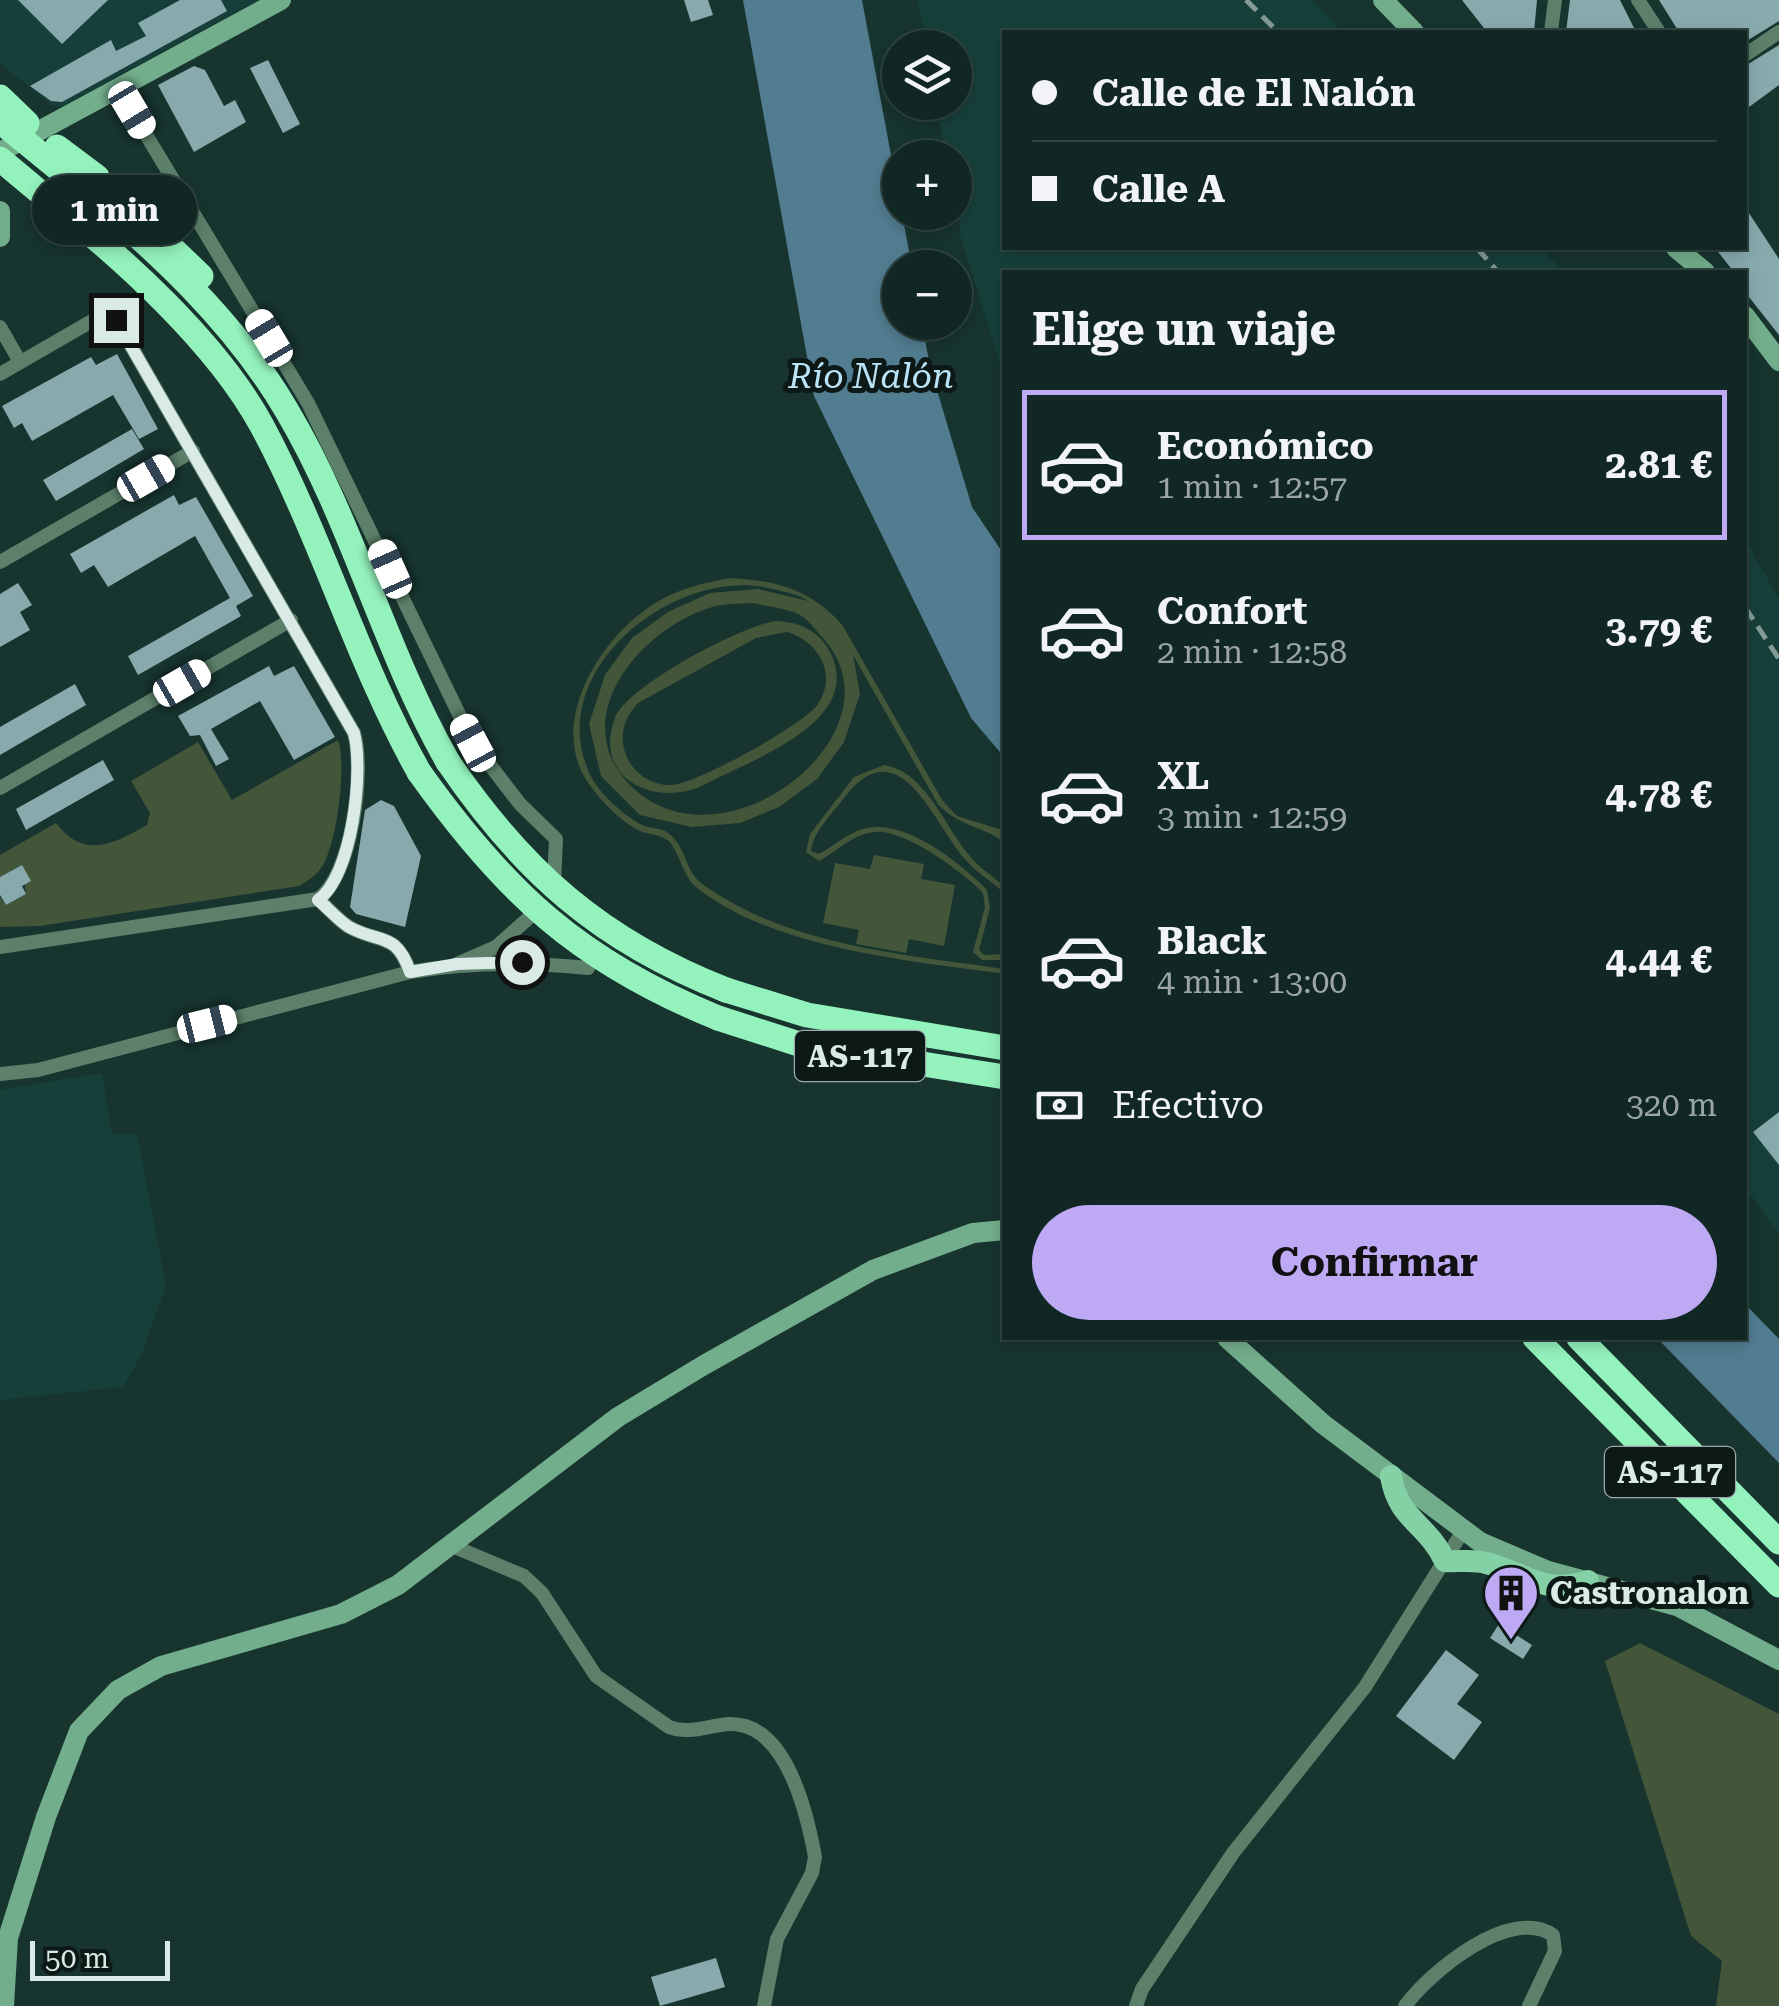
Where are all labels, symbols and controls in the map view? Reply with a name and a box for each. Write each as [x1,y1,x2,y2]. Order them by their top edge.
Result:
map controls [882,30,972,340]
button: layers [882,30,972,120]
text: Calle de El Nalón [1092,71,1416,115]
car [104,77,160,143]
button: + [882,140,972,230]
text: Calle A [1092,167,1225,211]
callout: 1 min [34,175,198,245]
text: 1 min [70,191,159,229]
button: − [882,250,972,340]
route end [94,298,139,343]
text: Elige un viaje [1032,303,1336,356]
car [241,305,297,371]
water label: Río Nalón [787,356,954,397]
icon: car [1037,420,1127,510]
text: Económico [1157,424,1374,468]
text: 2.81 € [1605,443,1712,487]
car [113,450,179,506]
text: 1 min · 12:57 [1157,468,1347,506]
car [364,535,416,603]
icon: car [1037,585,1127,675]
text: Confort [1157,589,1307,633]
text: 3.79 € [1605,608,1712,652]
text: 2 min · 12:58 [1157,633,1347,671]
car [149,655,215,711]
car [446,709,500,777]
icon: car [1037,750,1127,840]
text: XL [1157,754,1209,798]
text: 4.78 € [1605,773,1712,817]
text: 3 min · 12:59 [1157,798,1347,836]
icon: car [1037,915,1127,1005]
text: Black [1157,919,1267,963]
text: 4.44 € [1605,938,1712,982]
route start [500,940,545,985]
text: 4 min · 13:00 [1157,963,1347,1001]
car [174,1002,240,1046]
road number: AS-117 [795,1031,925,1081]
icon: cash [1032,1078,1087,1133]
text: Efectivo [1112,1083,1264,1127]
text: 320 m [1626,1086,1717,1124]
button: Confirmar [1032,1205,1717,1320]
road number: AS-117 [1605,1447,1735,1497]
building icon: Castronalon [1481,1563,1541,1642]
place label: Castronalon [1550,1574,1749,1612]
scale bar [30,1936,170,1980]
text: 50 m [45,1942,109,1975]

